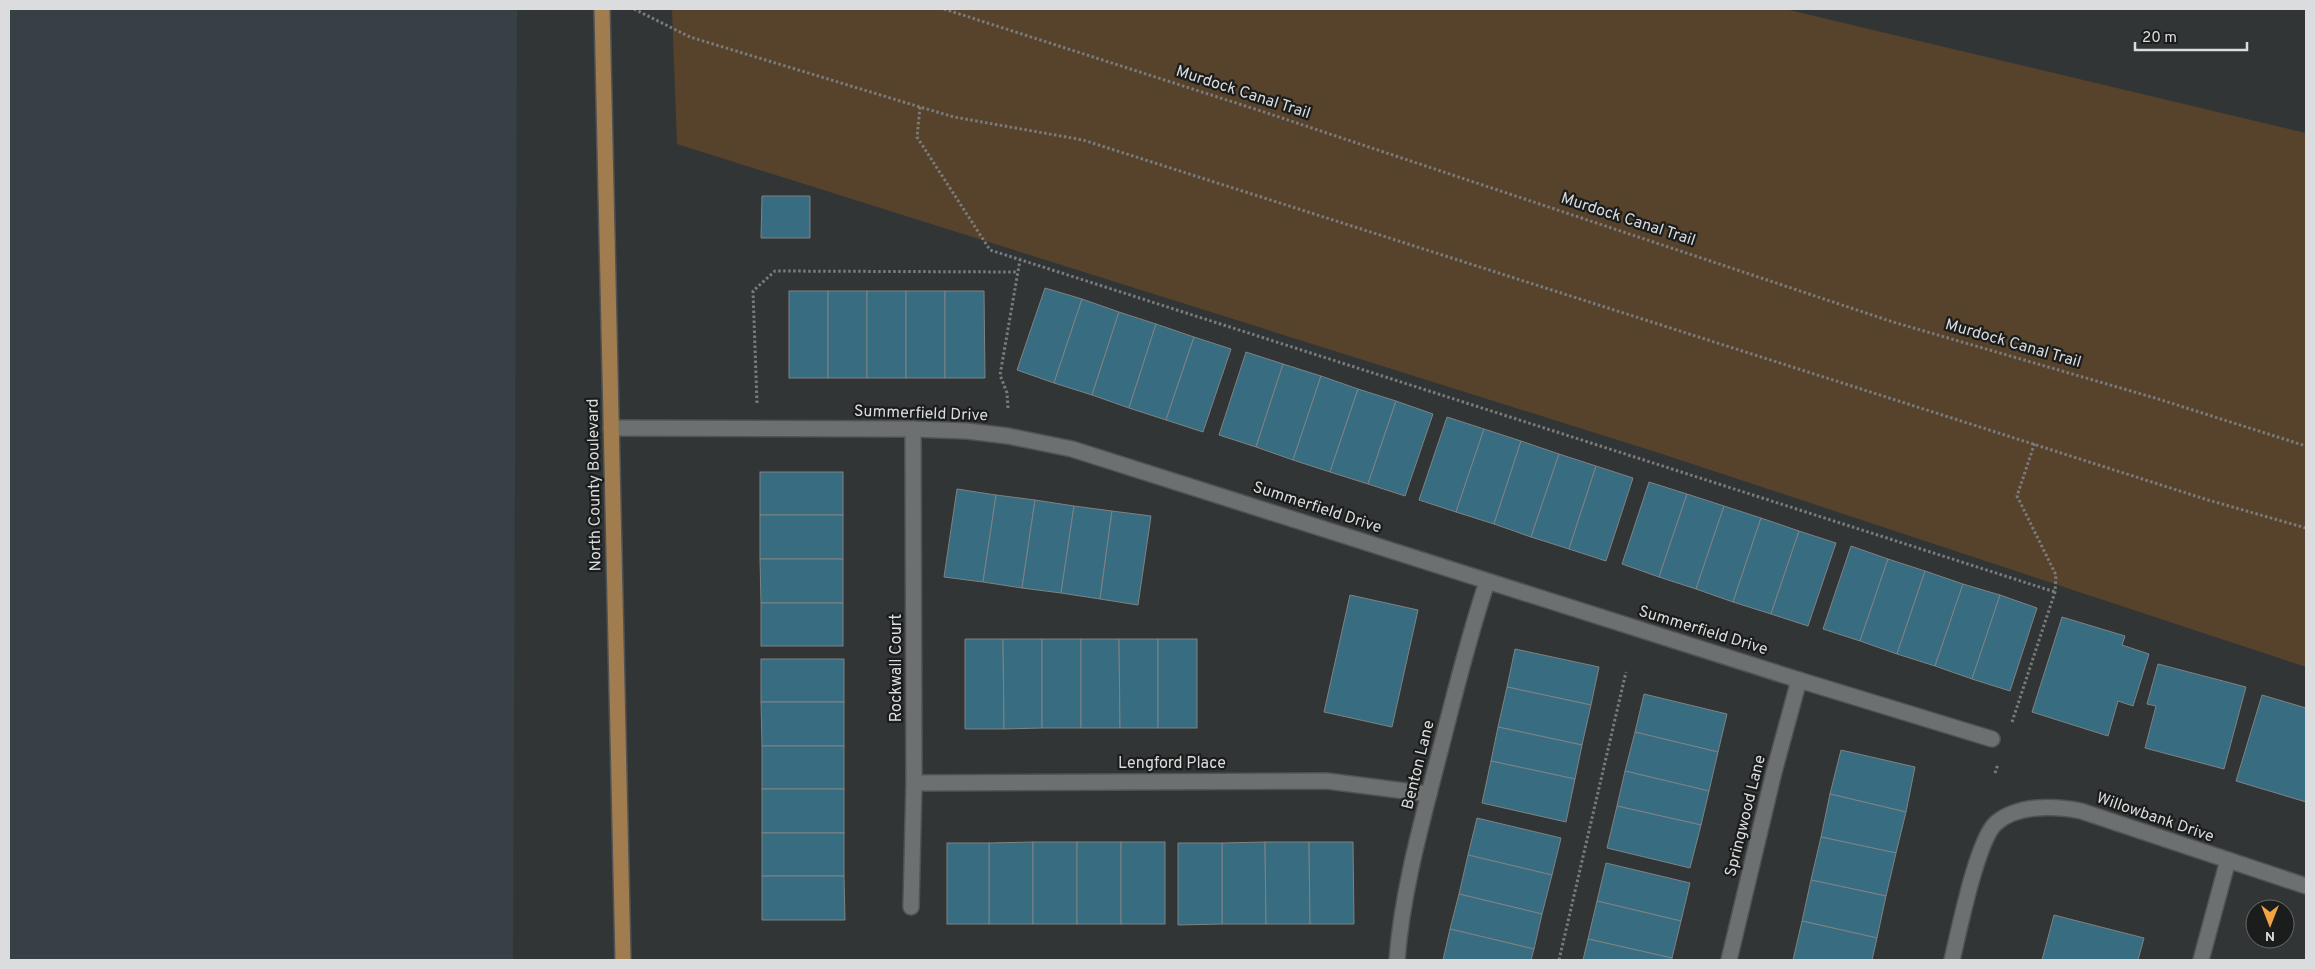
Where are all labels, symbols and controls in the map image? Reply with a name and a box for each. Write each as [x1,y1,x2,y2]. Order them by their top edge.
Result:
scale bar [2135,20,2248,52]
text: 20 m [2142,29,2177,48]
street label: Murdock Canal Trail [1173,62,1313,124]
street label: Murdock Canal Trail [1558,189,1698,251]
street label: Murdock Canal Trail [1943,315,2083,373]
street label: North County Boulevard [583,398,607,572]
street label: Summerfield Drive [854,402,988,426]
street label: Summerfield Drive [1250,478,1384,538]
street label: Summerfield Drive [1636,602,1770,660]
street label: Rockwall Court [887,614,907,722]
street label: Benton Lane [1398,718,1440,812]
street label: Springwood Lane [1721,753,1771,879]
street label: Lengford Place [1118,754,1226,774]
street label: Willowbank Drive [2094,789,2216,847]
north arrow [2245,899,2295,949]
text: N [2265,927,2275,944]

